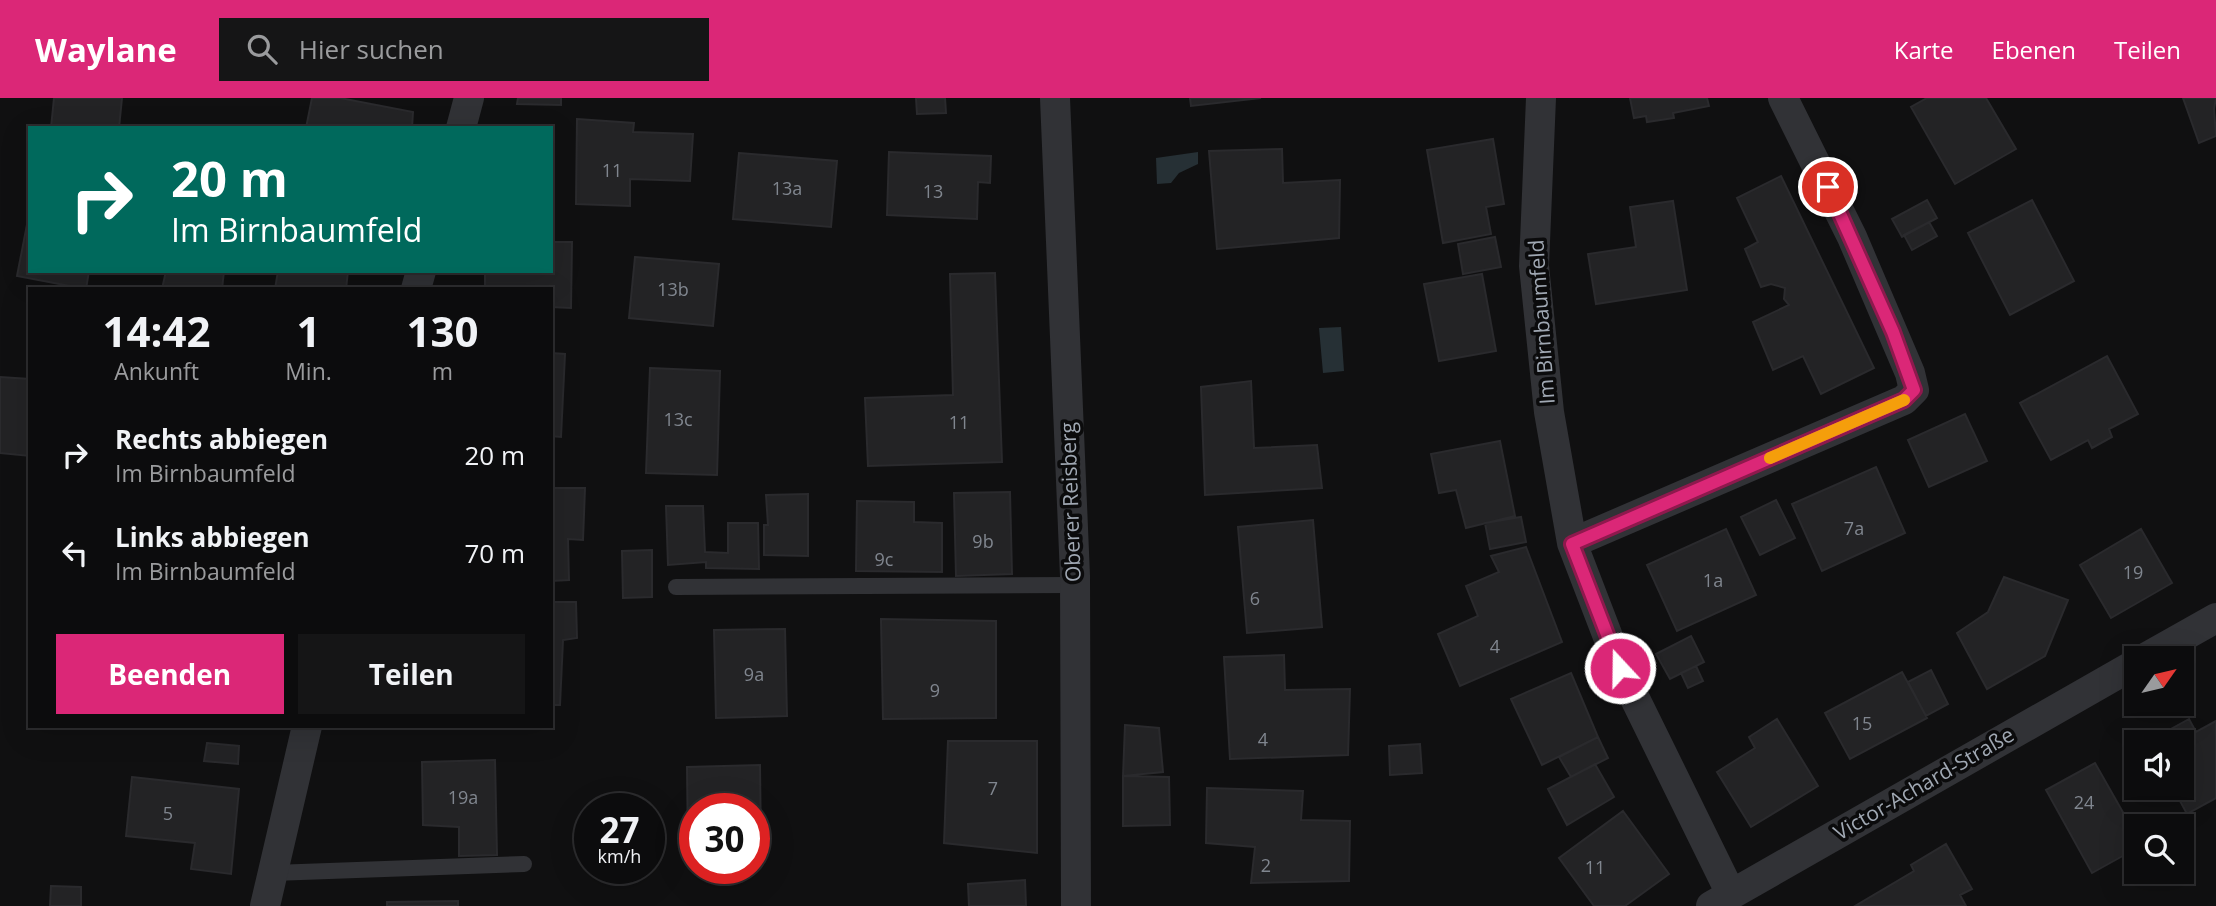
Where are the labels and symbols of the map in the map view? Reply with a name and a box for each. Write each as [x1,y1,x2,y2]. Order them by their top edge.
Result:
pin [1798,157,1858,217]
house number: 11 [602,158,622,182]
house number: 13a [772,176,802,200]
house number: 13 [923,179,943,203]
street label: Im Birnbaumfeld [1521,239,1561,405]
house number: 13b [657,277,689,301]
house number: 13c [663,407,693,431]
house number: 11 [949,410,969,434]
street label: Oberer Reisberg [1053,422,1087,583]
house number: 7a [1844,516,1864,540]
house number: 9b [972,529,994,553]
house number: 9c [875,547,894,571]
house number: 19 [2123,560,2143,584]
house number: 1a [1703,568,1723,592]
house number: 6 [1250,586,1260,610]
position arrow [1583,631,1657,705]
house number: 4 [1490,634,1500,658]
north arrow [2124,646,2194,716]
house number: 9a [744,662,764,686]
house number: 9 [930,678,940,702]
house number: 15 [1852,711,1872,735]
street label: Victor-Achard-Straße [1828,720,2019,846]
house number: 4 [1258,727,1268,751]
house number: 7 [988,776,998,800]
house number: 19a [448,785,478,809]
house number: 24 [2074,790,2094,814]
speed limit sign: 30 [679,793,770,884]
house number: 5 [163,801,173,825]
house number: 2 [1261,853,1271,877]
house number: 11 [1585,855,1605,879]

